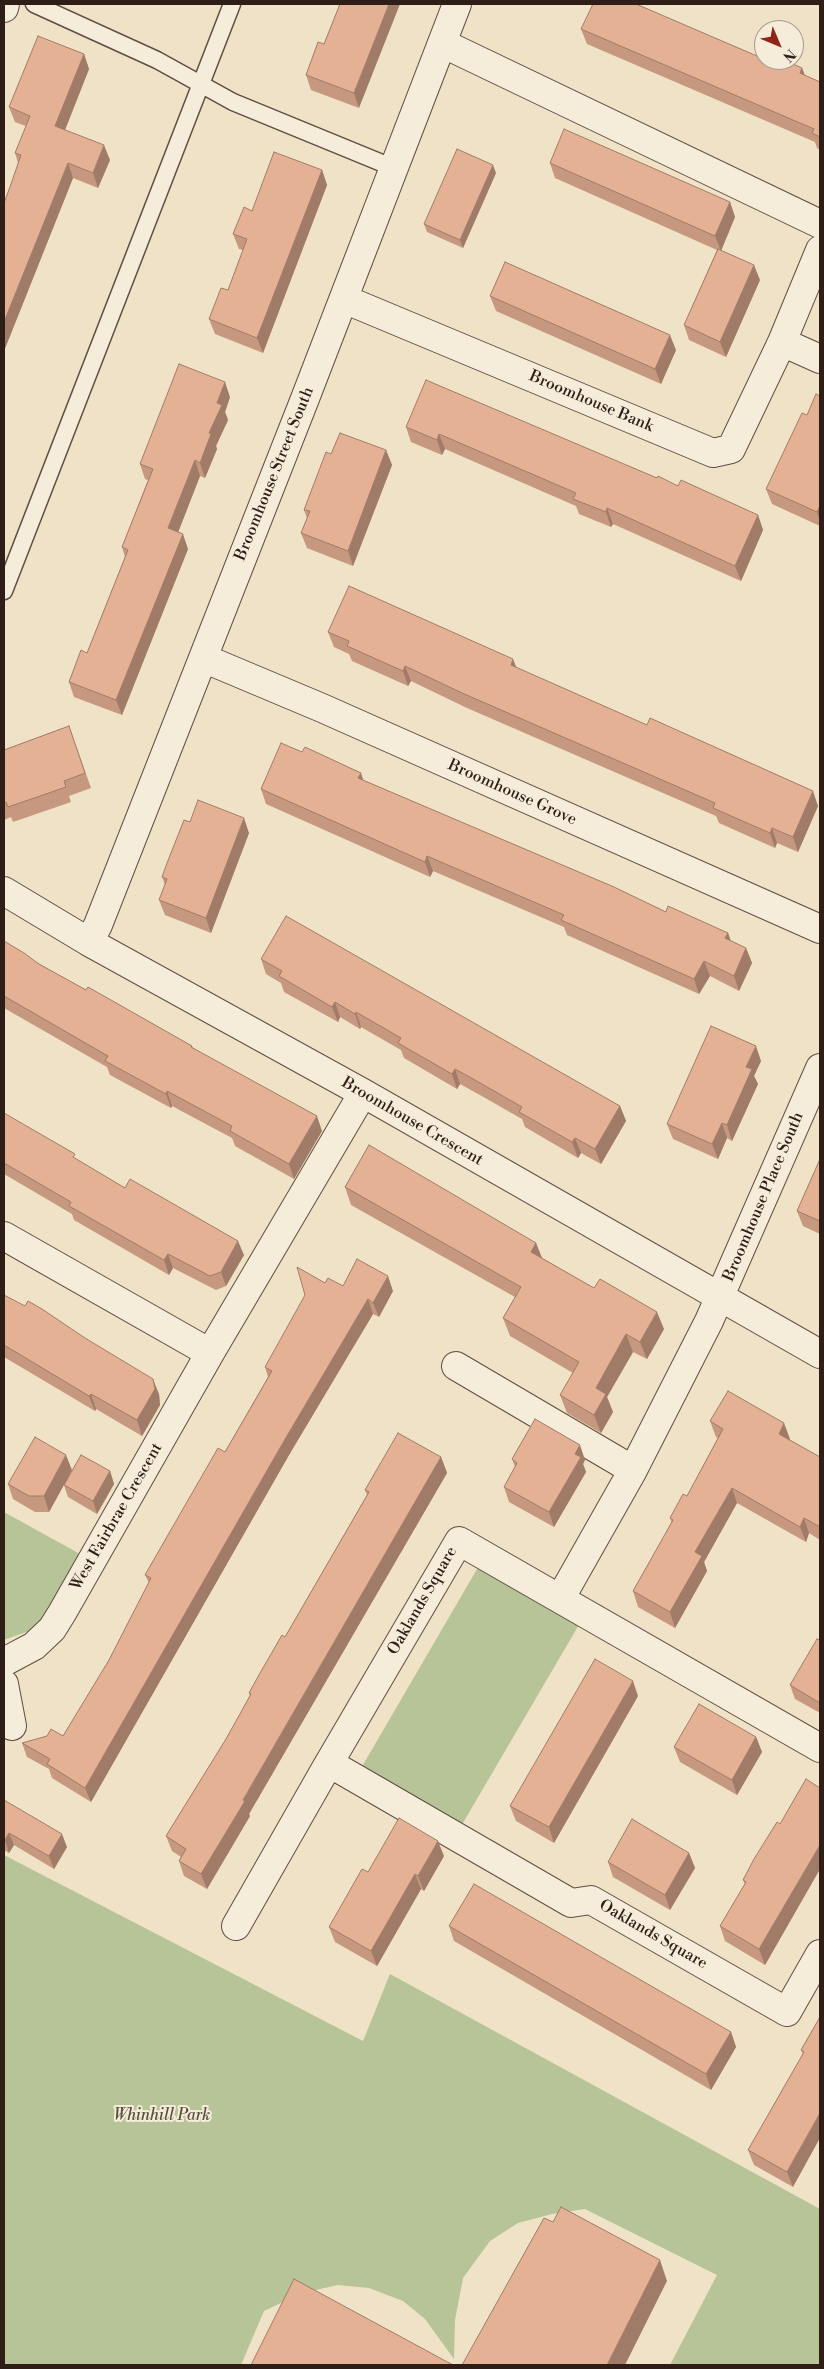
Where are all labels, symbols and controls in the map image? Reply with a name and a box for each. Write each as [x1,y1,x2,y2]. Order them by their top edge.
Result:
north arrow [754,20,804,70]
text: N [779,45,799,65]
street label: Broomhouse Bank [526,367,656,437]
street label: Broomhouse Street South [231,384,319,564]
street label: Broomhouse Grove [445,756,579,830]
street label: Broomhouse Crescent [338,1074,486,1170]
street label: Broomhouse Place South [720,1110,808,1284]
street label: West Fairbrae Crescent [67,1440,167,1594]
street label: Oaklands Square [384,1543,462,1659]
street label: Oaklands Square [595,1896,711,1974]
park label: Whinhill Park [114,2106,210,2126]

